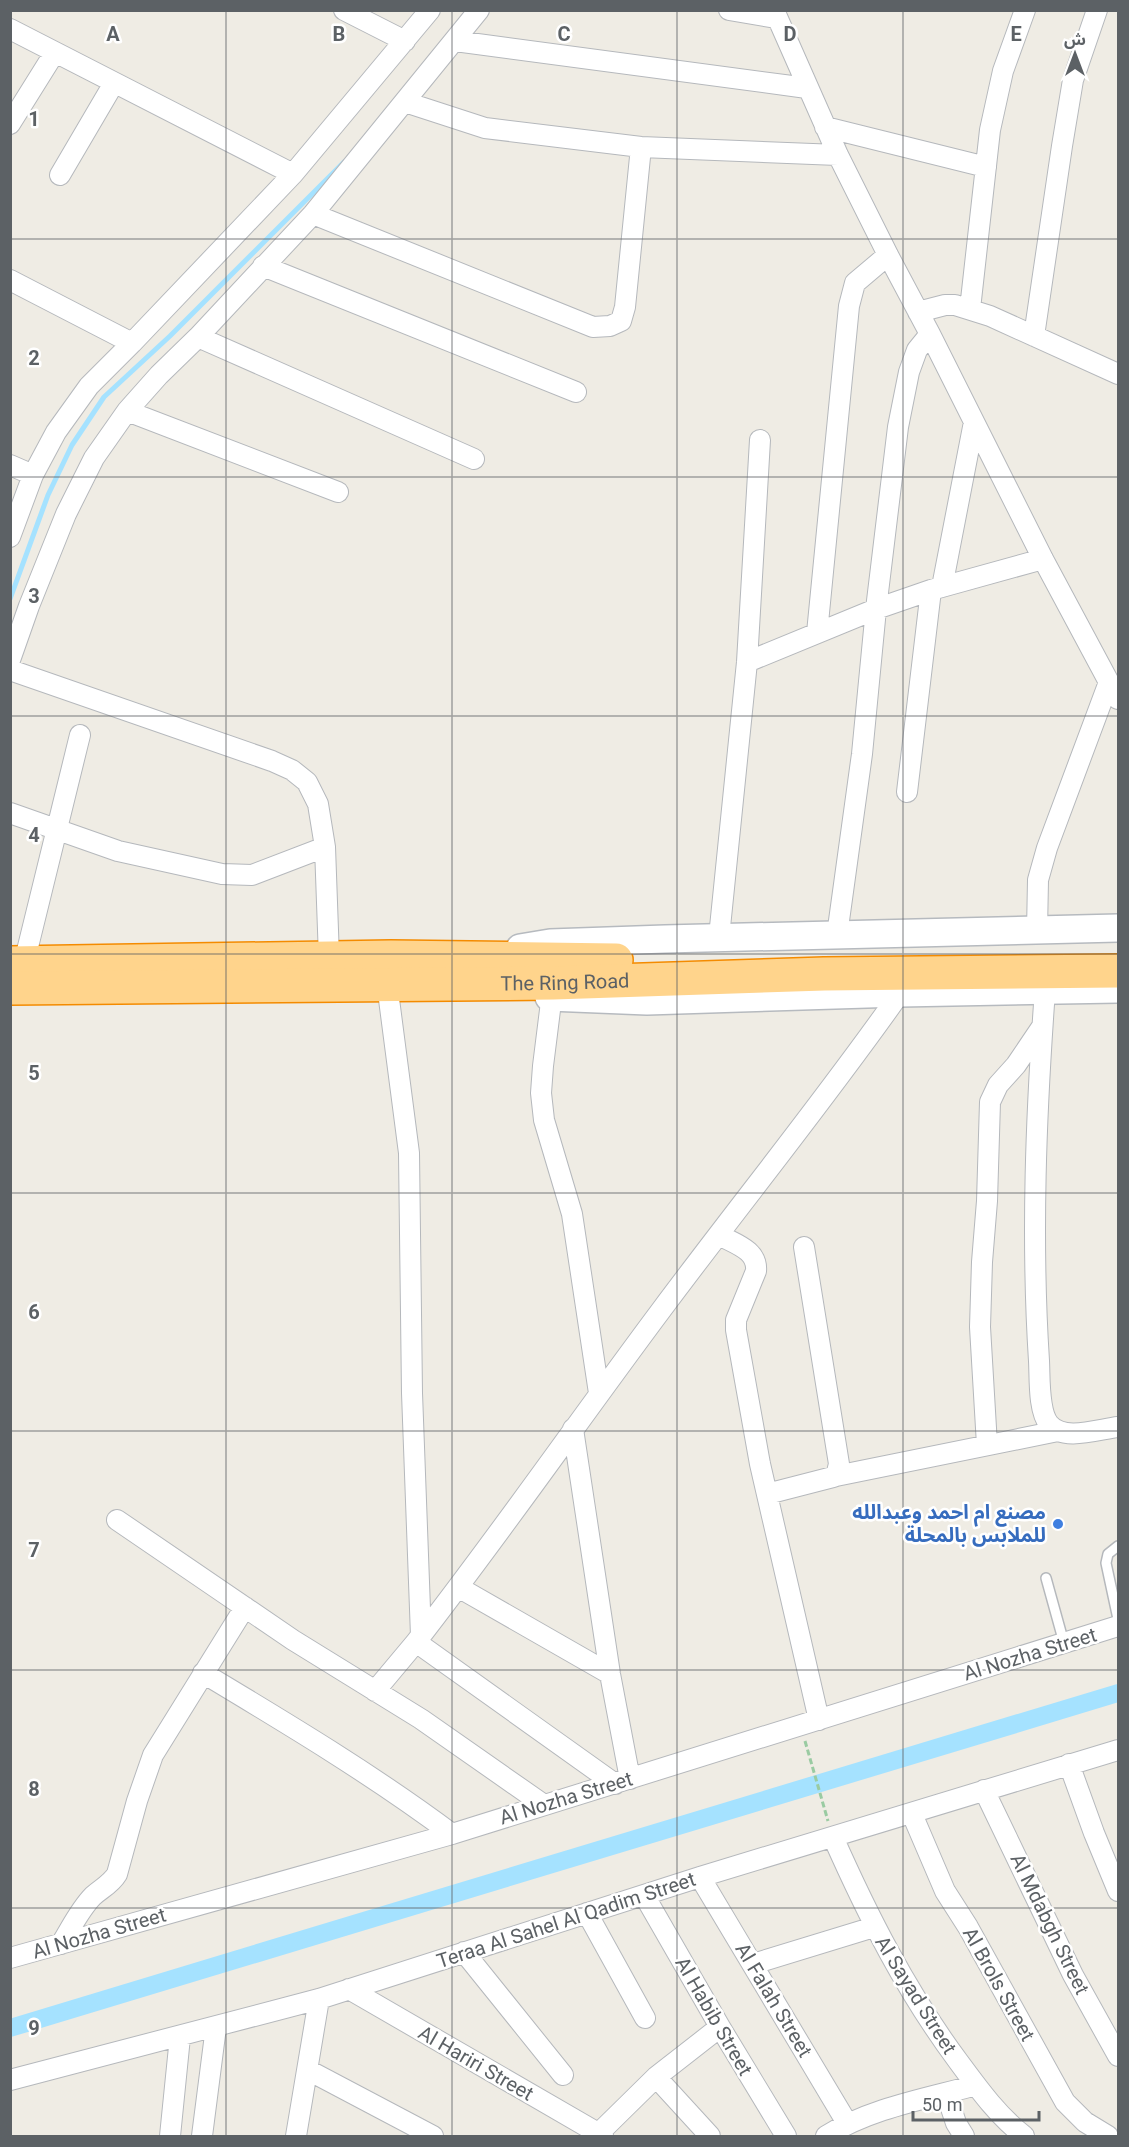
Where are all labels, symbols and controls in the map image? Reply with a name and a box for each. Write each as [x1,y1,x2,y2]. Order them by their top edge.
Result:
text: A [106,22,120,46]
text: B [333,22,345,46]
text: C [557,22,571,46]
text: D [784,22,797,46]
text: E [1010,22,1022,46]
north arrow [1045,24,1105,84]
text: ش [1064,30,1086,49]
text: 1 [28,107,40,131]
text: 2 [28,346,40,370]
text: 3 [28,584,40,608]
text: 4 [28,823,40,847]
street label: The Ring Road [500,968,630,995]
text: 5 [28,1061,40,1085]
text: 6 [28,1300,40,1324]
place label: مصنع ام احمد وعبدالله للملابس بالمحلة [852,1500,1046,1547]
marker: مصنع ام احمد وعبدالله للملابس بالمحلة [1051,1517,1065,1531]
text: 7 [28,1538,40,1562]
street label: Al Nozha Street [961,1622,1099,1686]
street label: Al Nozha Street [497,1766,635,1830]
text: 8 [28,1777,40,1801]
street label: Al Mdabgh Street [1006,1850,1094,1998]
street label: Teraa Al Sahel Al Qadim Street [434,1867,698,1973]
street label: Al Nozha Street [29,1902,169,1964]
street label: Al Brols Street [958,1923,1040,2045]
street label: Al Sayad Street [870,1932,962,2058]
street label: Al Falah Street [731,1939,817,2061]
street label: Al Habib Street [670,1952,758,2080]
text: 9 [28,2016,40,2040]
street label: Al Hariri Street [414,2020,538,2106]
scale bar [913,2084,1039,2122]
text: 50 m [922,2094,962,2115]

